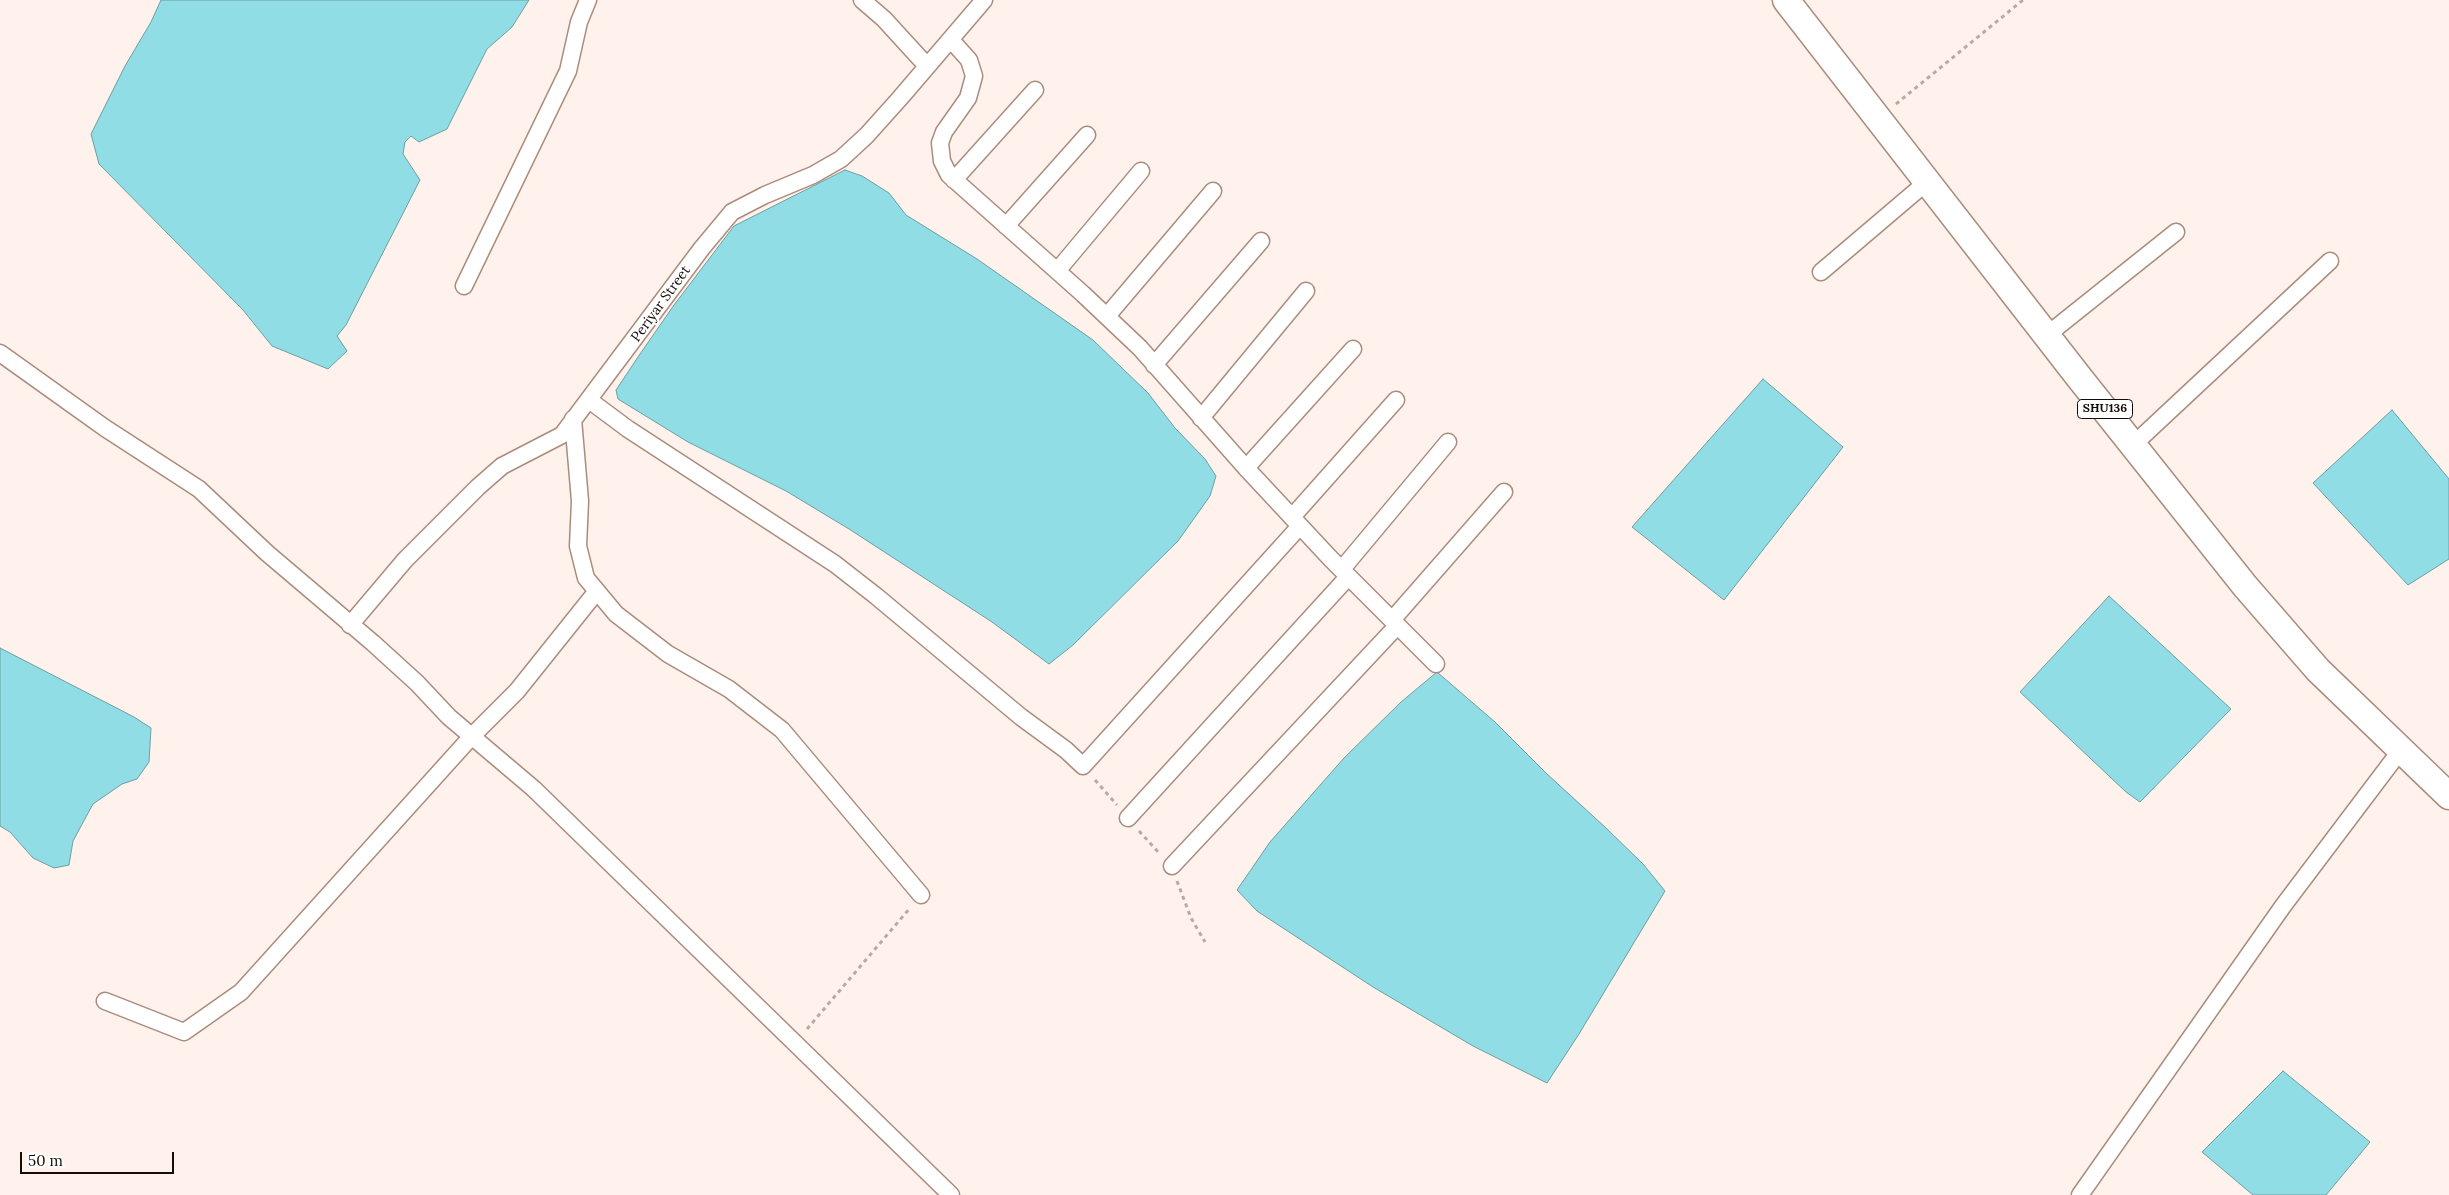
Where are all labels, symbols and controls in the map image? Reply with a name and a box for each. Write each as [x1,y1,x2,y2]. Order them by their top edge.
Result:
street label: Periyar Street [628,263,694,345]
road number: SHU136 [2078,399,2132,418]
scale bar [22,1142,176,1174]
text: 50 m [28,1151,63,1170]

